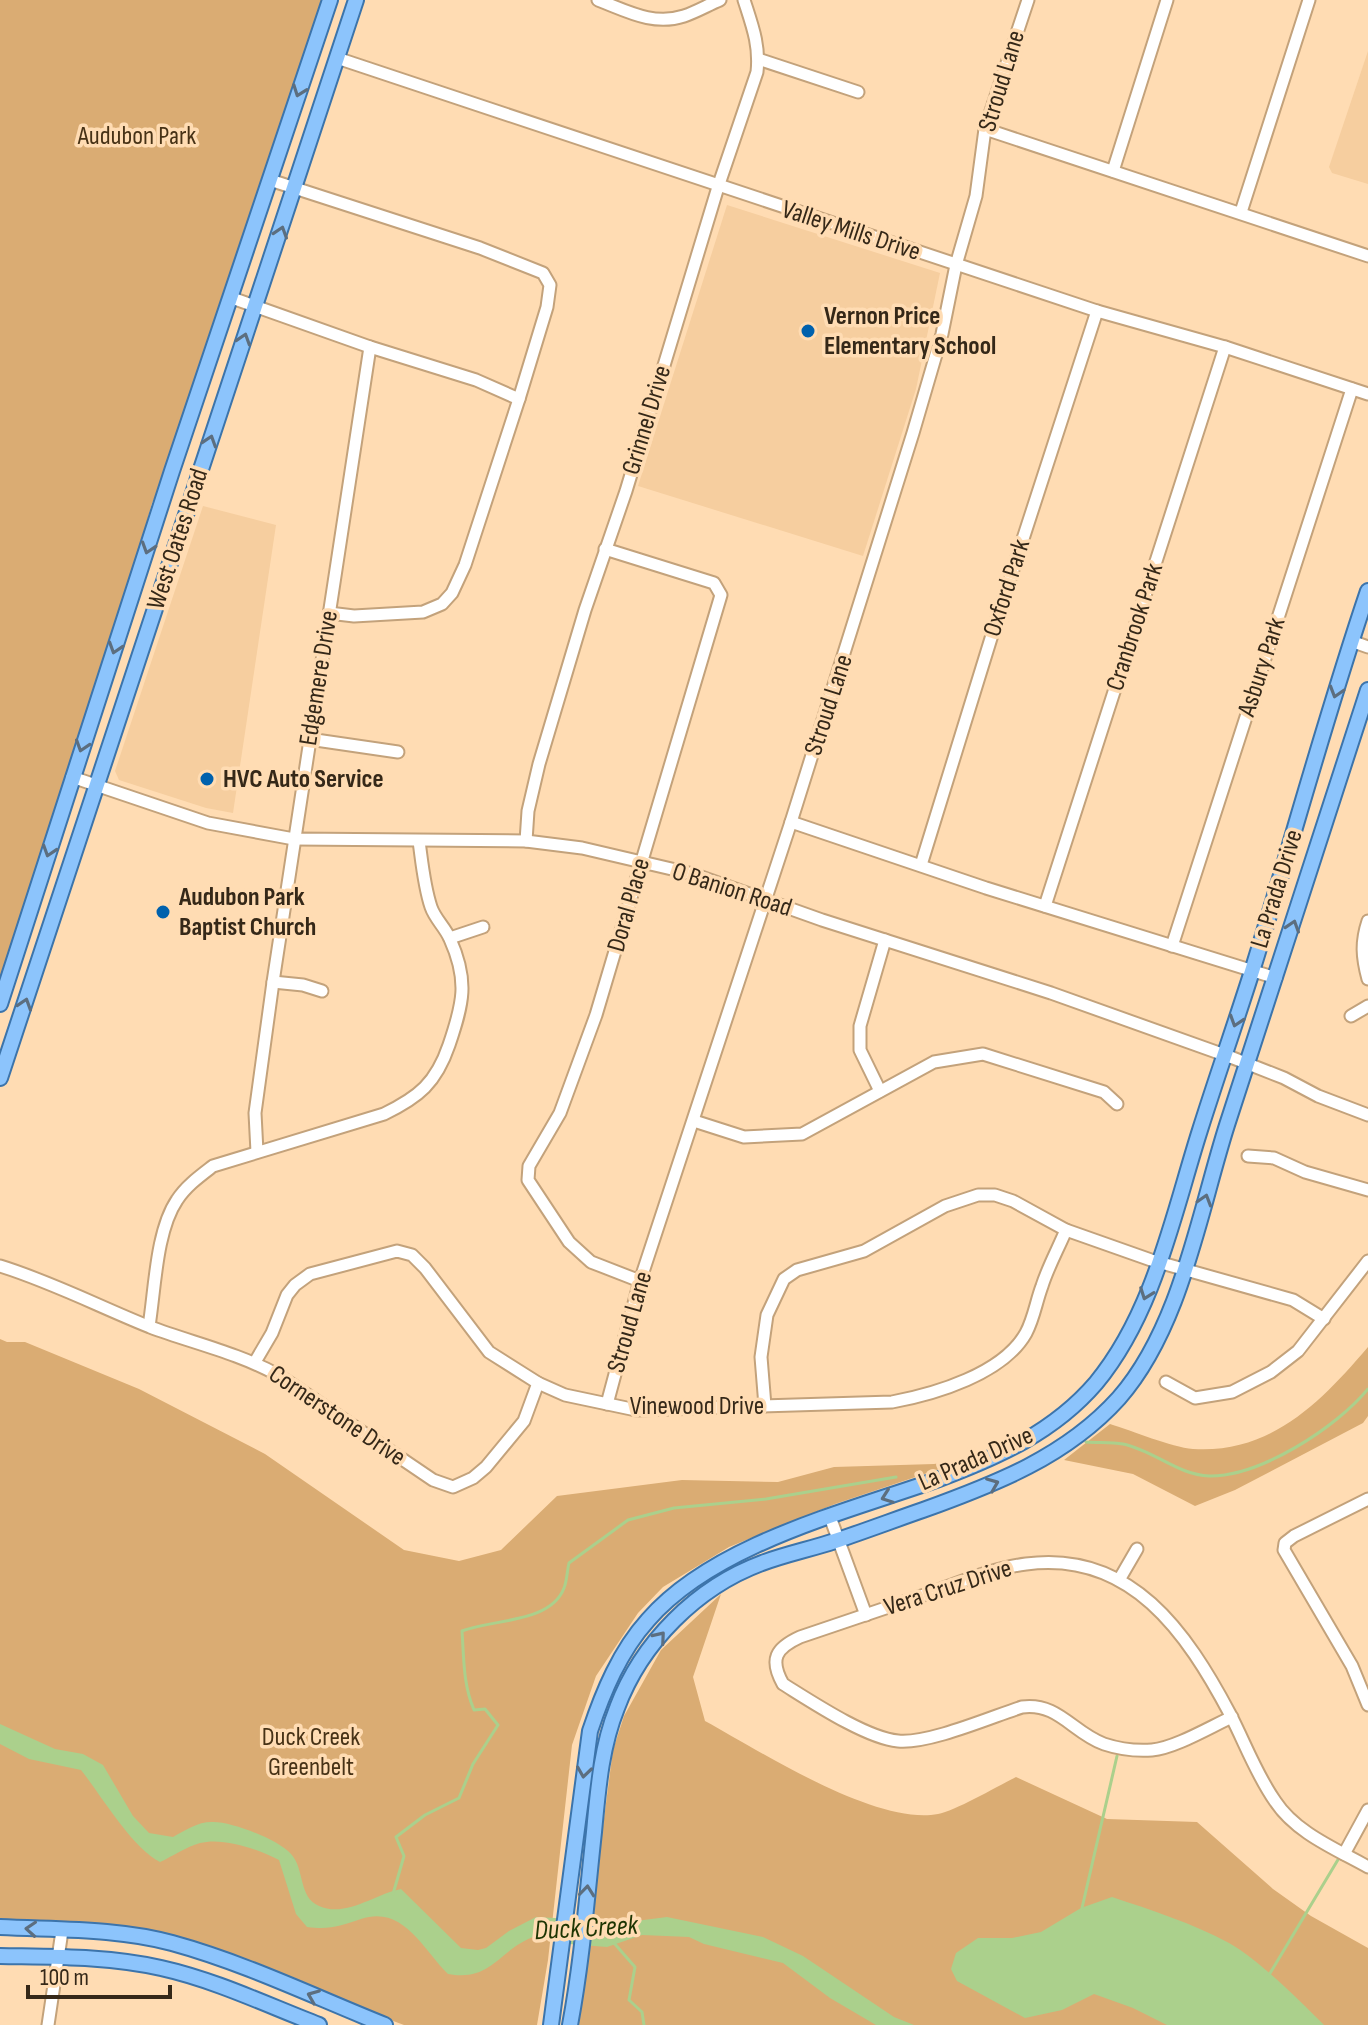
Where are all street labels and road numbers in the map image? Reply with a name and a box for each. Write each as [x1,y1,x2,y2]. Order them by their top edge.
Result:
street label: Stroud Lane [972,27,1032,135]
street label: Valley Mills Drive [778,194,924,268]
street label: Grinnel Drive [616,362,678,478]
street label: West Oates Road [141,465,215,613]
street label: Oxford Park [977,535,1037,640]
street label: Cranbrook Park [1100,559,1170,695]
street label: Edgemere Drive [293,608,345,748]
street label: Asbury Park [1231,614,1293,721]
street label: Stroud Lane [798,651,860,759]
street label: La Prada Drive [1244,826,1310,952]
street label: Doral Place [601,854,657,956]
street label: O Banion Road [668,856,796,924]
street label: Stroud Lane [601,1268,659,1376]
street label: Cornerstone Drive [263,1359,411,1473]
street label: Vinewood Drive [630,1391,764,1422]
street label: La Prada Drive [914,1420,1038,1498]
street label: Vera Cruz Drive [880,1553,1016,1623]

